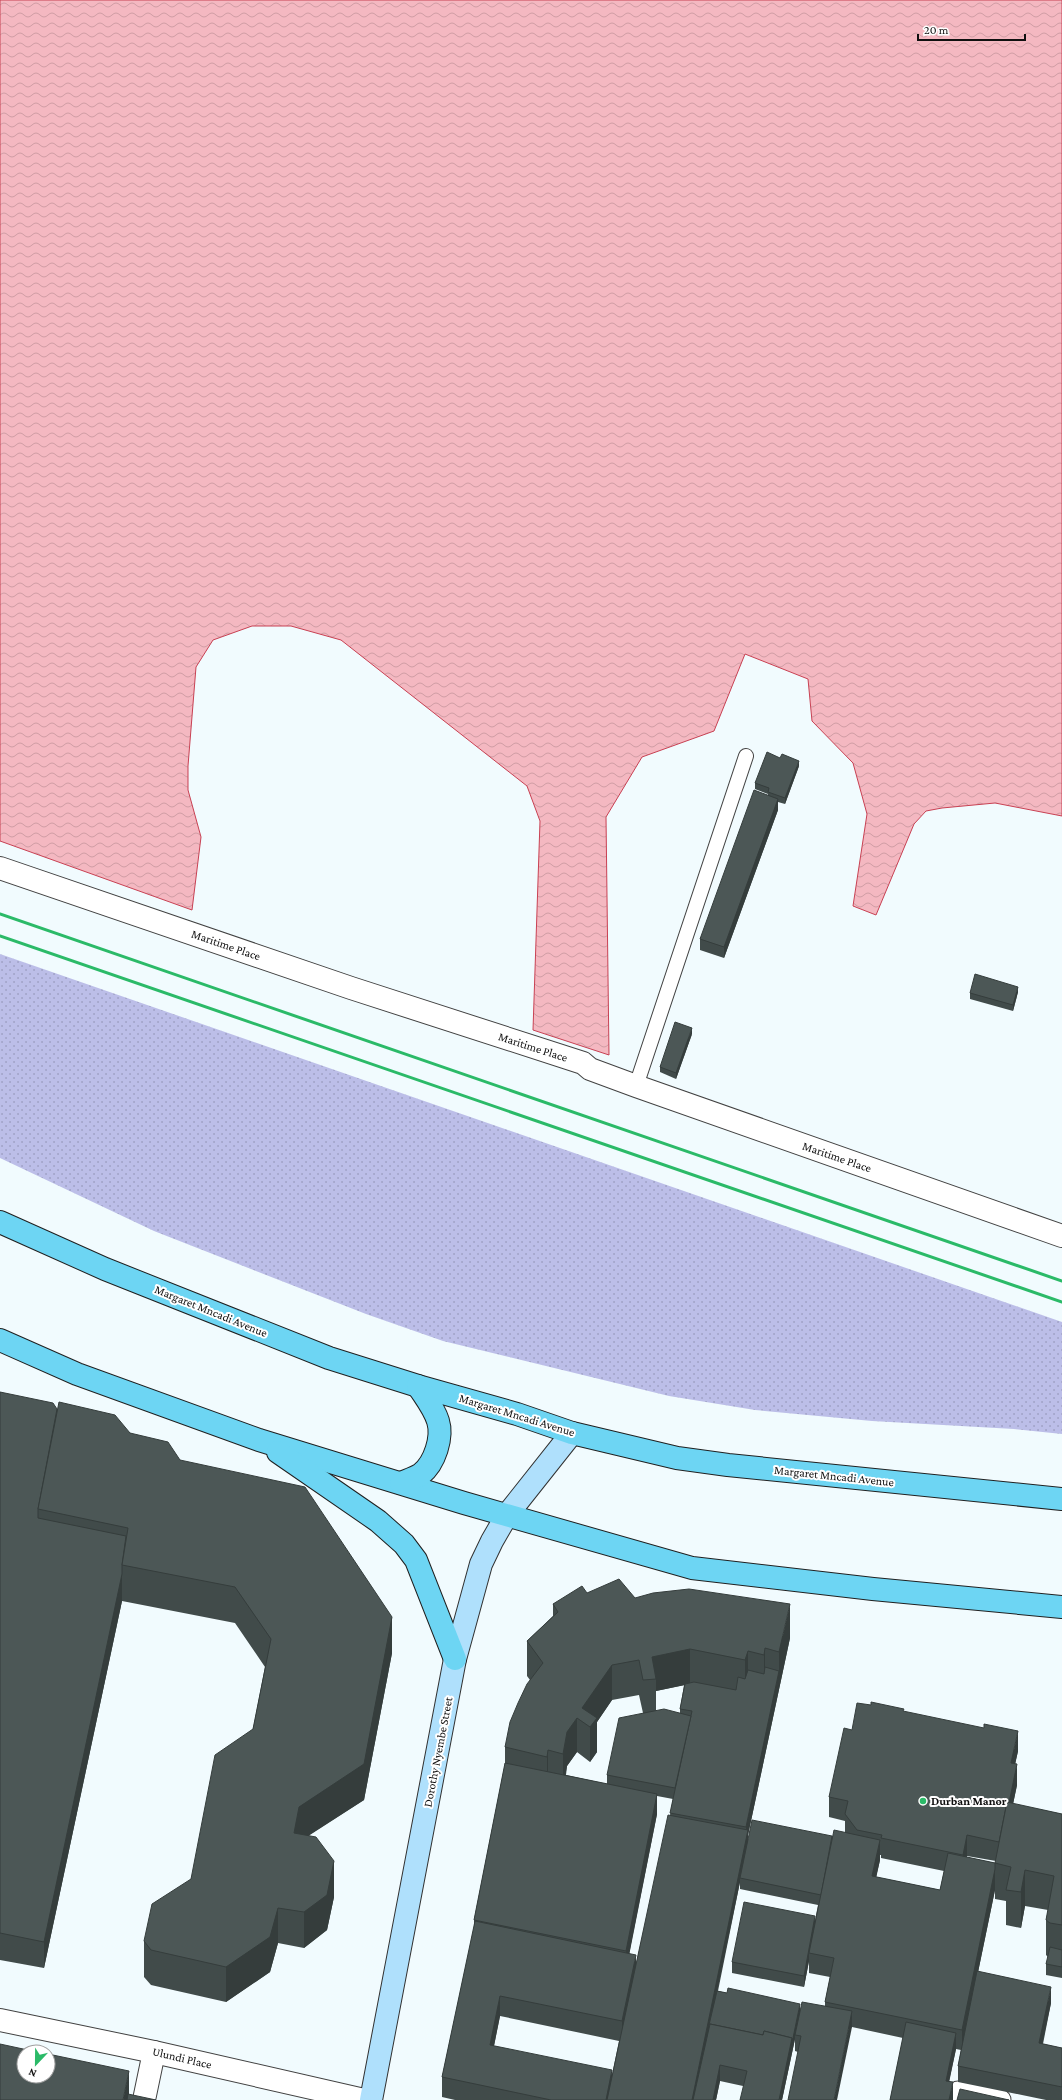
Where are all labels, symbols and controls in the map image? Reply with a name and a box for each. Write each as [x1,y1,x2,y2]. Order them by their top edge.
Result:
scale bar [918,16,1025,42]
text: 20 m [924,23,949,37]
street label: Maritime Place [190,927,262,963]
street label: Maritime Place [497,1029,569,1065]
street label: Maritime Place [801,1139,873,1175]
street label: Margaret Mncadi Avenue [153,1282,269,1340]
street label: Margaret Mncadi Avenue [457,1391,577,1439]
street label: Margaret Mncadi Avenue [773,1463,895,1489]
street label: Dorothy Nyembe Street [420,1695,456,1808]
place label: Durban Manor [931,1794,1007,1808]
marker: Durban Manor [918,1796,928,1806]
north arrow [16,2044,56,2084]
street label: Ulundi Place [151,2044,213,2072]
text: N [26,2066,38,2080]

